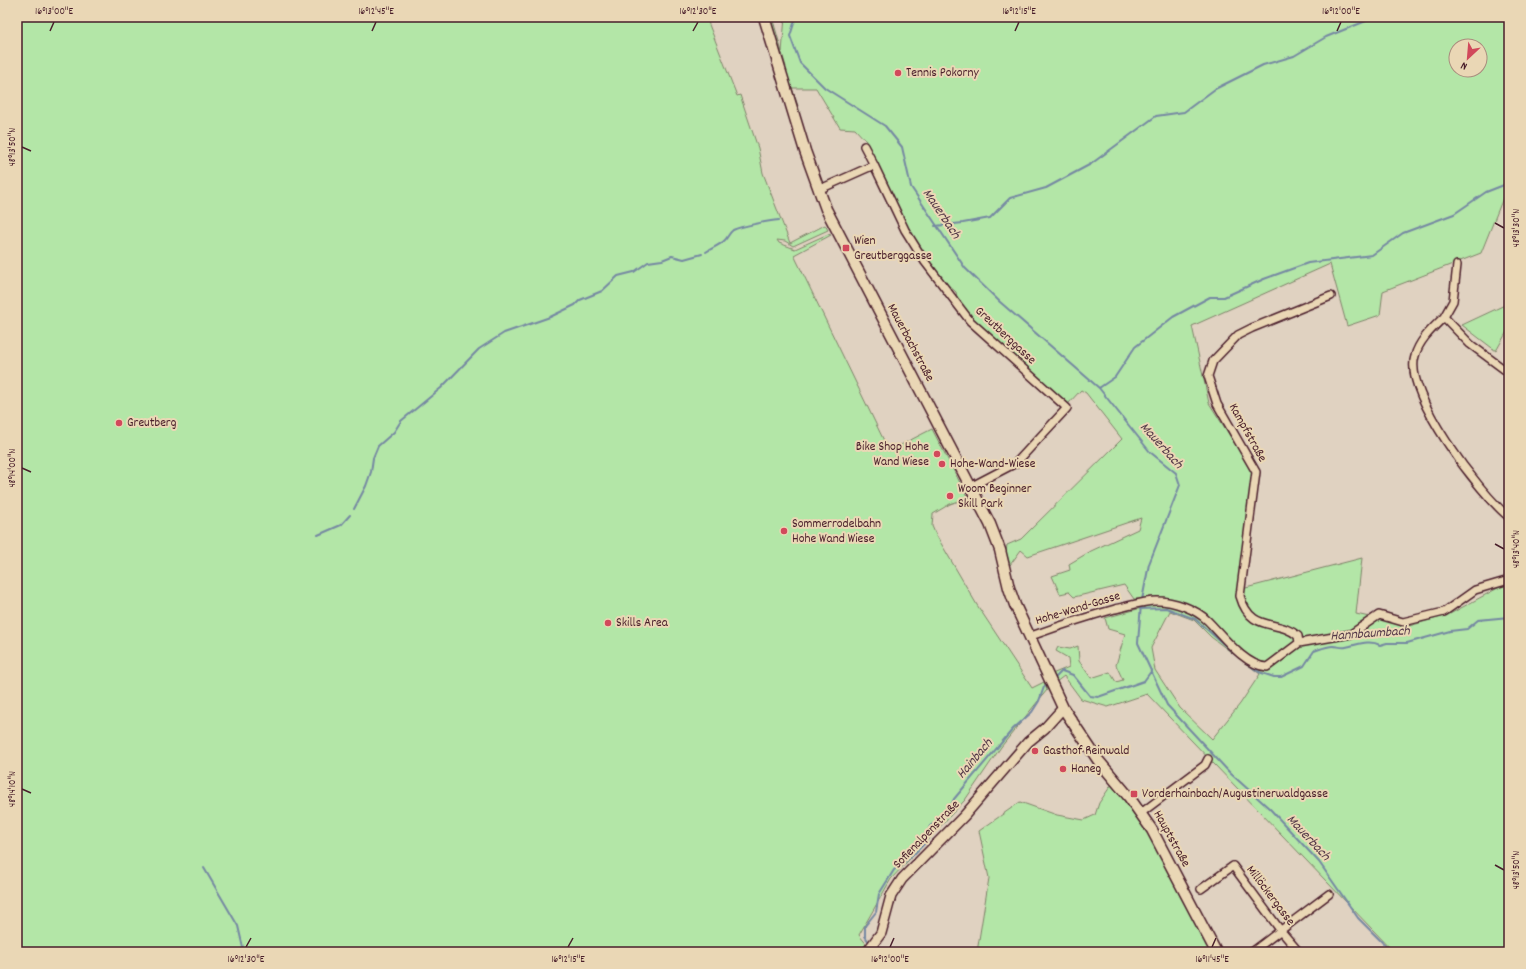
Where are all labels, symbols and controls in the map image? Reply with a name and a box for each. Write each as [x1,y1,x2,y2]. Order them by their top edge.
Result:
text: 16°13'00"E [35,5,73,19]
text: 16°12'45"E [358,5,394,19]
text: 16°12'30"E [680,5,717,19]
text: 16°12'15"E [1002,5,1036,19]
text: 16°12'00"E [1322,5,1360,19]
north arrow [1448,38,1488,78]
text: N [1458,57,1470,74]
place label: Tennis Pokorny [906,64,979,83]
marker: Tennis Pokorny [893,68,903,78]
text: 48°13'50"N [6,128,20,166]
water label: Mauerbach [917,185,966,244]
text: 48°13'30"N [1510,209,1524,247]
place label: Wien Greutberggasse [854,232,932,266]
marker: Wien Greutberggasse [841,243,851,253]
street label: Mauerbachstraße [881,301,939,386]
street label: Greutberggasse [970,303,1040,370]
street label: Kampfstraße [1223,400,1271,466]
place label: Greutberg [127,414,177,433]
marker: Greutberg [114,418,124,428]
water label: Mauerbach [1135,418,1188,474]
place label: Bike Shop Hohe Wand Wiese [856,438,929,472]
text: 48°14'00"N [6,448,20,488]
marker: Bike Shop Hohe Wand Wiese [932,449,942,459]
place label: Hohe-Wand-Wiese [950,455,1036,474]
marker: Hohe-Wand-Wiese [937,459,947,469]
place label: Woom Beginner Skill Park [958,480,1032,514]
marker: Woom Beginner Skill Park [945,491,955,501]
place label: Sommerrodelbahn Hohe Wand Wiese [792,515,881,549]
marker: Sommerrodelbahn Hohe Wand Wiese [779,526,789,536]
text: 48°13'40"N [1510,530,1524,568]
street label: Hohe-Wand-Gasse [1033,587,1123,631]
place label: Skills Area [616,614,669,633]
marker: Skills Area [603,618,613,628]
water label: Hannbaumbach [1330,621,1411,647]
water label: Hainbach [952,734,998,784]
place label: Gasthof Reinwald [1043,742,1129,761]
marker: Gasthof Reinwald [1030,746,1040,756]
place label: Haneg [1071,760,1101,779]
marker: Haneg [1058,764,1068,774]
text: 48°14'10"N [6,771,20,807]
place label: Vorderhainbach/Augustinerwaldgasse [1142,785,1328,804]
marker: Vorderhainbach/Augustinerwaldgasse [1129,789,1139,799]
street label: Sofienalpenstraße [889,796,965,874]
street label: Hauptstraße [1148,807,1195,871]
water label: Mauerbach [1281,810,1335,866]
text: 48°13'50"N [1510,851,1524,889]
street label: Millöckergasse [1241,862,1299,931]
text: 16°12'30"E [228,953,265,967]
text: 16°12'15"E [551,953,585,967]
text: 16°12'00"E [871,953,909,967]
text: 16°11'45"E [1195,953,1229,967]

